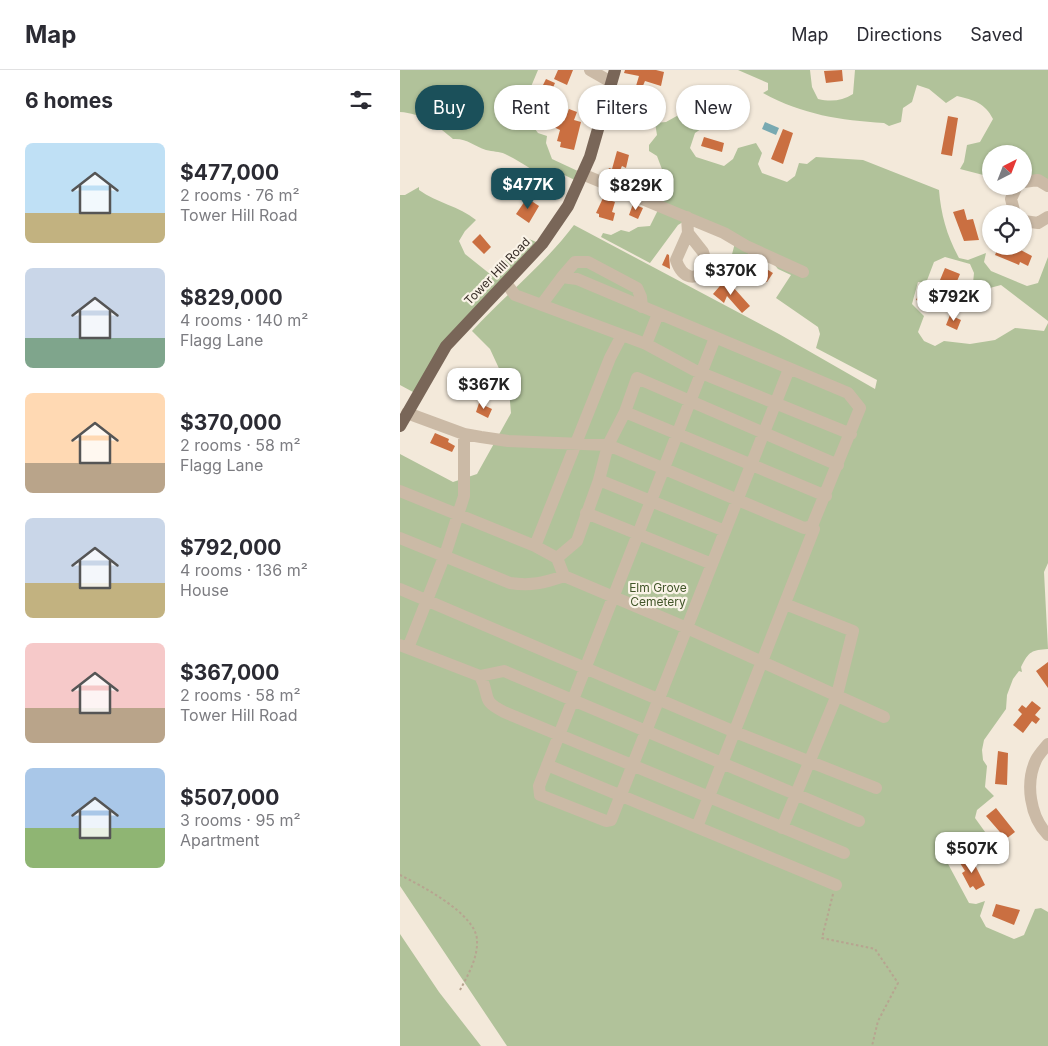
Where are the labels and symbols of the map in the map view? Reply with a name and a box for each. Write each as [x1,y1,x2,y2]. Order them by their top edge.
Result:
north arrow [982,145,1032,195]
pin: $477K [493,168,563,210]
pin: $829K [601,168,671,211]
street label: Tower Hill Road [461,234,533,308]
pin: $370K [696,254,766,296]
pin: $792K [919,280,989,322]
pin: $367K [449,368,519,410]
park label: Elm Grove Cemetery [629,580,687,609]
pin: $507K [937,832,1007,874]

